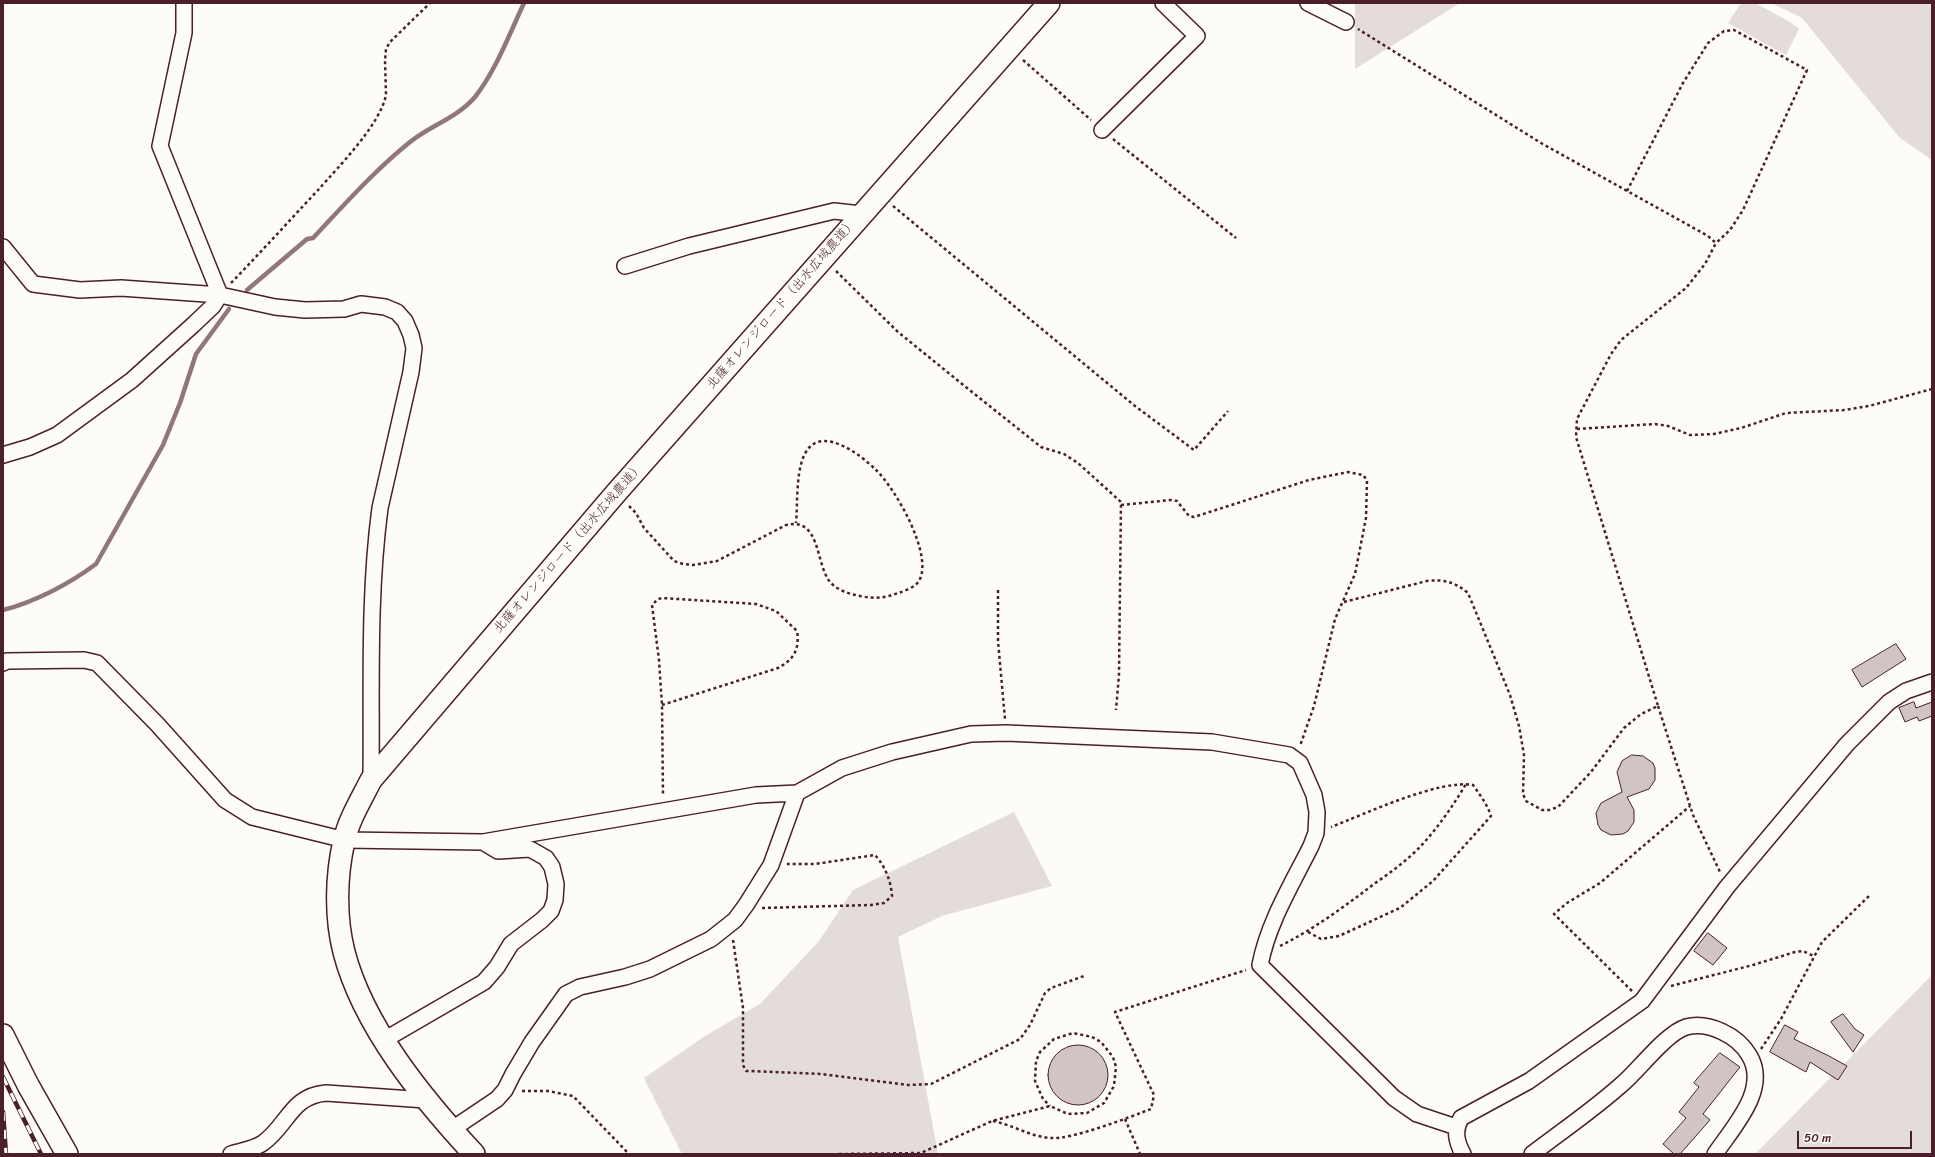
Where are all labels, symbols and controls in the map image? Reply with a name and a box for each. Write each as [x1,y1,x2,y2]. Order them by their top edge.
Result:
street label: 北薩オレンジロード（出水広域農道） [704,215,860,393]
street label: 北薩オレンジロード（出水広域農道） [491,459,647,637]
scale bar [1799,1123,1914,1149]
text: 50 m [1804,1127,1831,1149]

